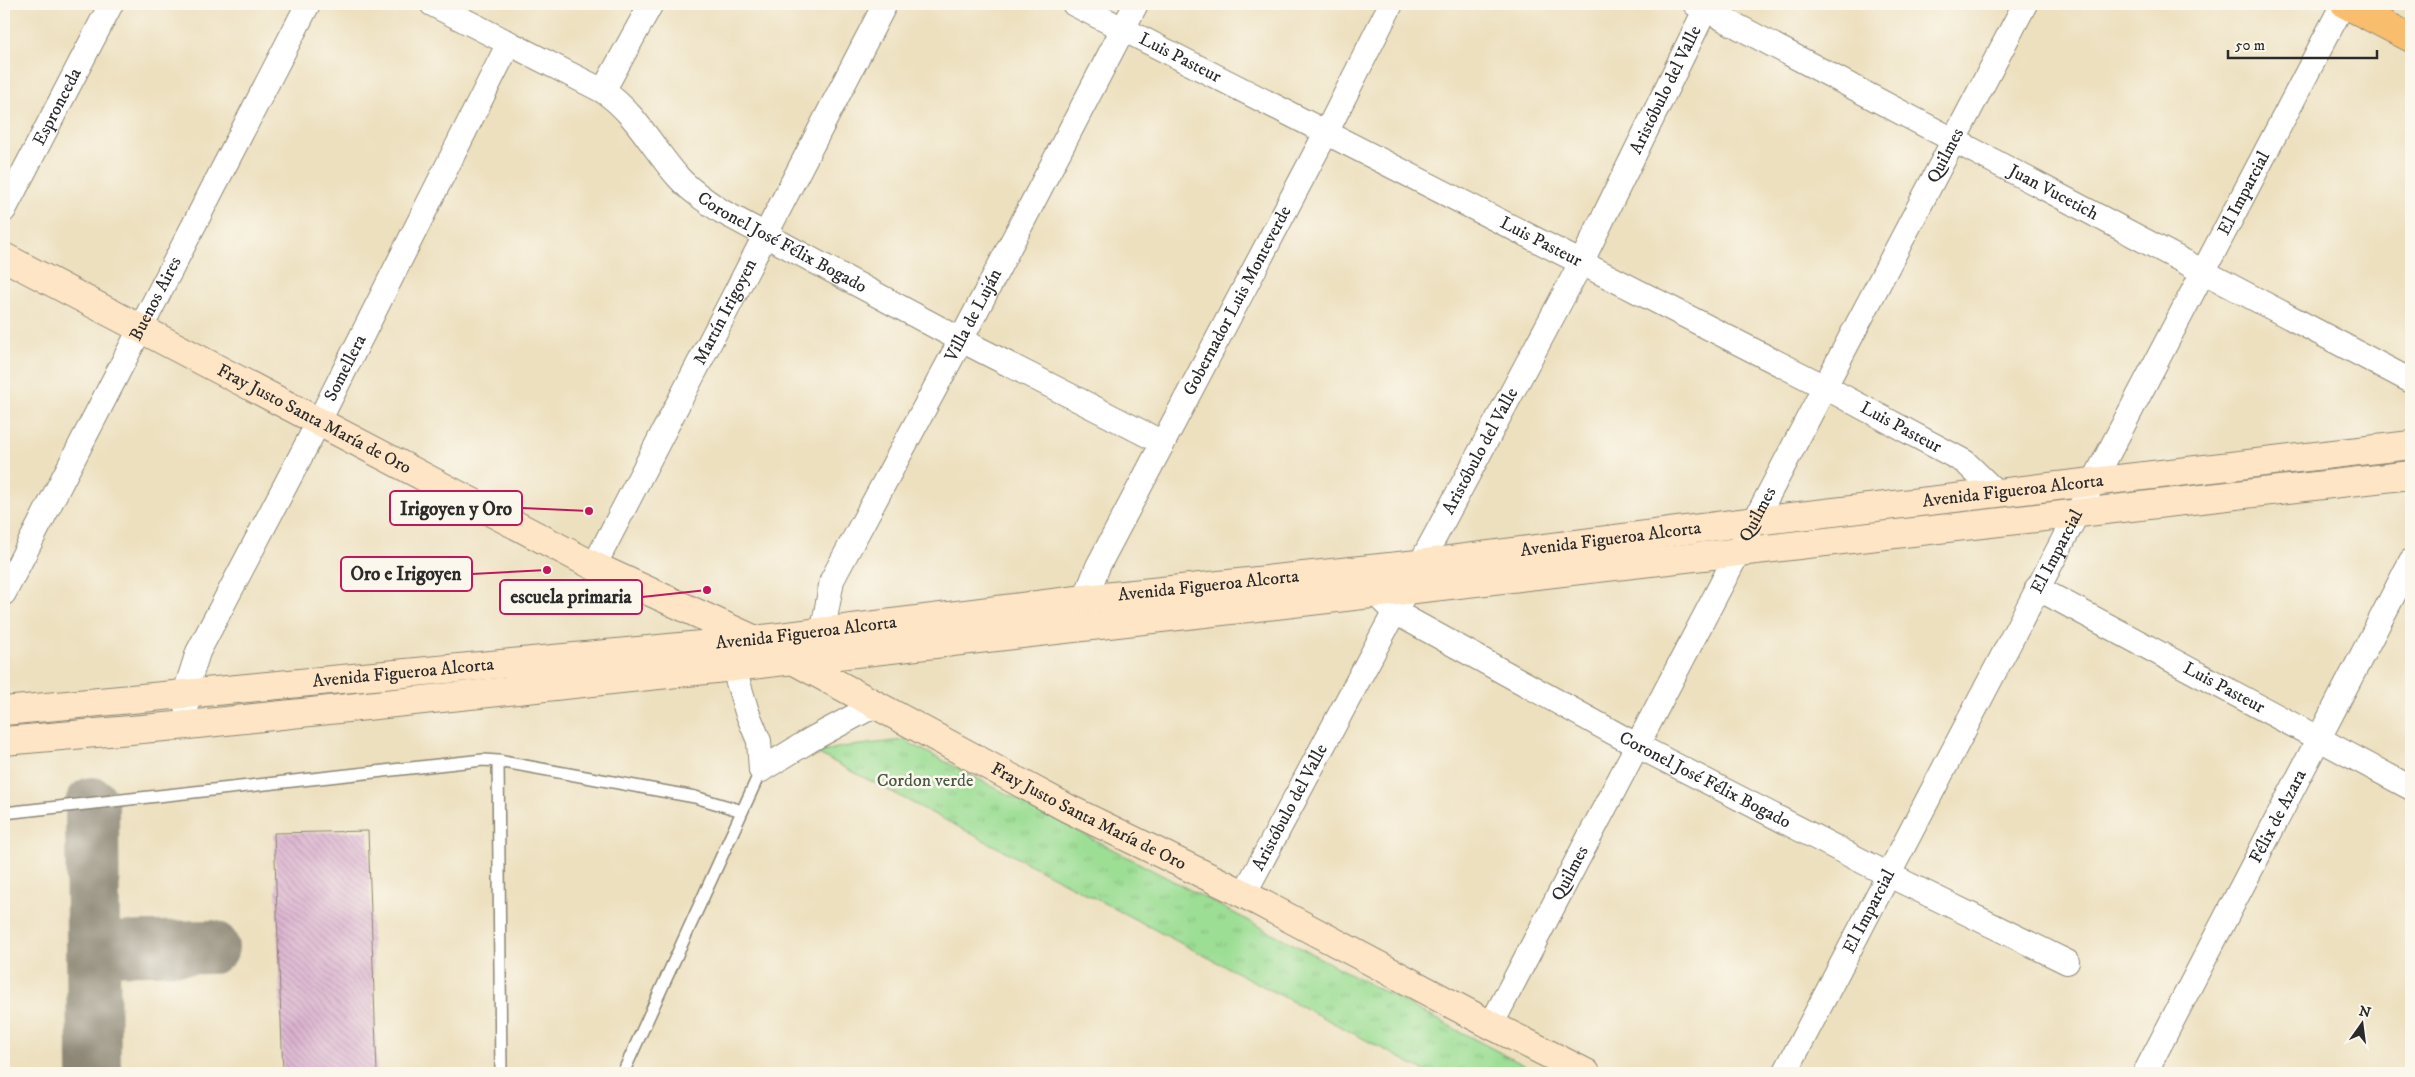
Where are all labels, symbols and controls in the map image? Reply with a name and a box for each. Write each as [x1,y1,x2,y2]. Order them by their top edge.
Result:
street label: Aristóbulo del Valle [1625,22,1707,158]
street label: Luis Pasteur [1135,28,1225,88]
scale bar [2228,28,2376,60]
text: 50 m [2235,36,2265,55]
street label: Espronceda [28,64,87,150]
street label: Quilmes [1922,124,1969,187]
street label: El Imparcial [2213,147,2275,239]
street label: Juan Vucetich [2003,159,2103,226]
street label: Coronel José Félix Bogado [693,187,871,298]
street label: Gobernador Luis Monteverde [1179,202,1297,400]
street label: Luis Pasteur [1496,212,1586,272]
street label: Buenos Aires [125,253,187,345]
street label: Martín Irigoyen [689,255,762,369]
street label: Villa de Luján [940,265,1007,366]
street label: Somellera [320,331,372,405]
street label: Fray Justo Santa María de Oro [213,360,415,479]
street label: Aristóbulo del Valle [1438,384,1523,518]
street label: Luis Pasteur [1856,397,1945,458]
street label: Avenida Figueroa Alcorta [1921,470,2105,513]
street label: Quilmes [1735,483,1781,546]
callout: Irigoyen y Oro [390,491,522,525]
text: Irigoyen y Oro [400,498,512,521]
street label: El Imparcial [2026,505,2088,598]
street label: Avenida Figueroa Alcorta [1519,517,1703,562]
callout: Oro e Irigoyen [341,557,472,591]
text: Oro e Irigoyen [351,563,463,586]
street label: Avenida Figueroa Alcorta [1117,566,1300,606]
callout: escuela primaria [500,580,642,614]
text: escuela primaria [510,586,632,609]
street label: Avenida Figueroa Alcorta [715,611,898,655]
street label: Avenida Figueroa Alcorta [312,654,495,693]
street label: Luis Pasteur [2180,657,2269,719]
street label: Coronel José Félix Bogado [1615,727,1795,834]
street label: Aristóbulo del Valle [1247,740,1333,875]
street label: Fray Justo Santa María de Oro [987,758,1190,875]
street label: Félix de Azara [2245,766,2312,867]
park label: Cordon verde [877,770,973,792]
street label: Quilmes [1547,842,1594,905]
street label: El Imparcial [1838,865,1900,957]
north arrow [2338,1000,2388,1050]
text: N [2357,1002,2373,1023]

